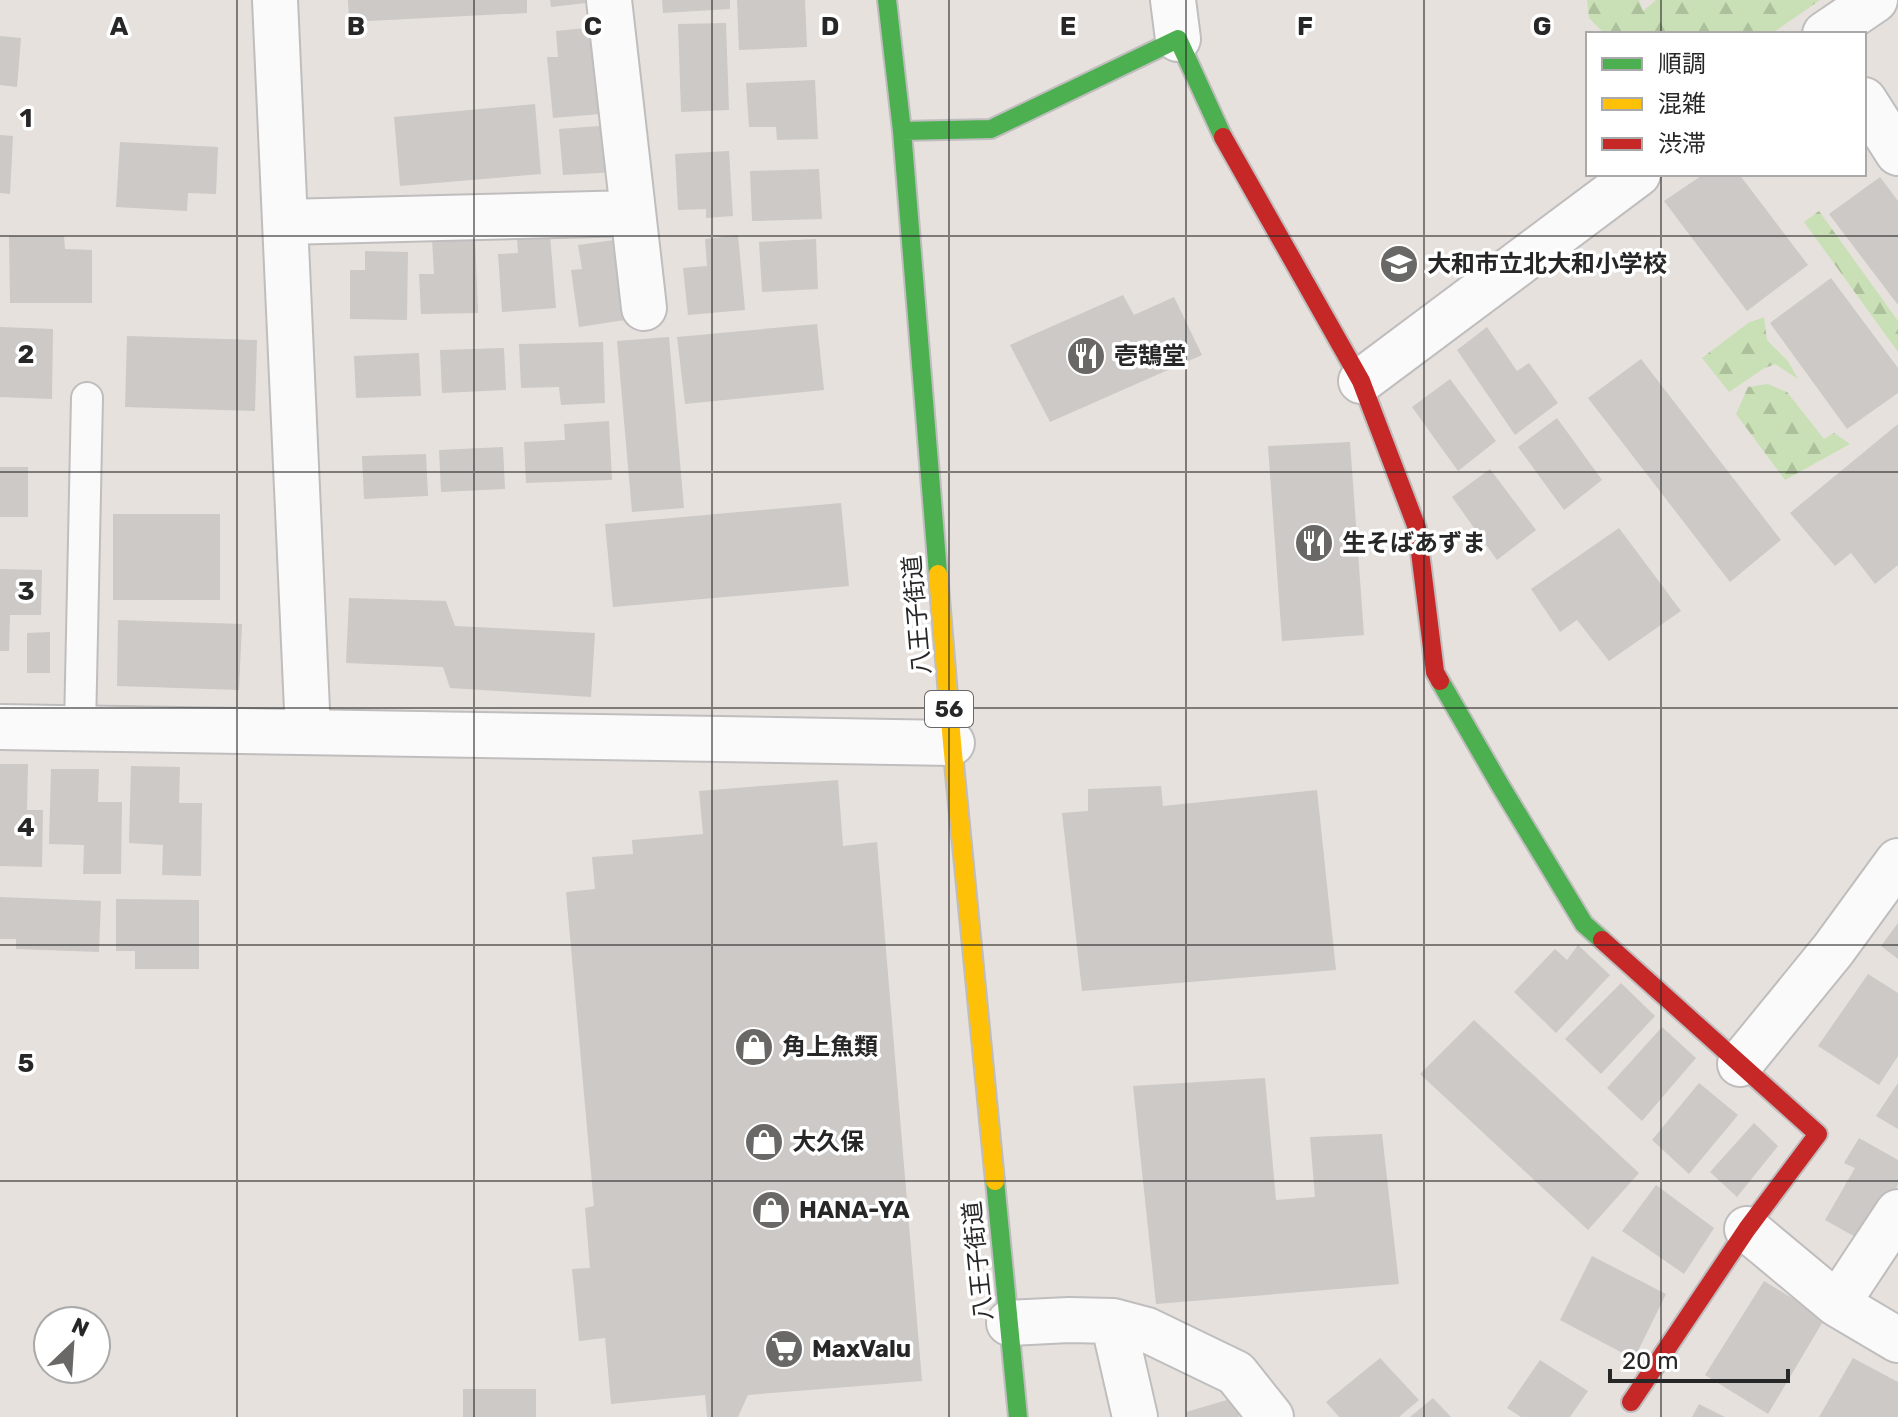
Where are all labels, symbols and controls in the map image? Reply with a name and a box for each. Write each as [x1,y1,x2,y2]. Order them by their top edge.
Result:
text: A [110,11,129,42]
text: B [347,11,365,42]
text: C [584,11,602,42]
text: D [821,11,839,42]
text: E [1060,11,1076,42]
text: F [1297,11,1313,42]
text: G [1533,11,1551,42]
legend [1586,32,1866,176]
text: 順調 [1658,50,1706,78]
text: 混雑 [1658,90,1706,118]
text: 1 [20,103,32,134]
text: 渋滞 [1658,130,1706,158]
school or university icon: 大和市立北大和小学校 [1378,243,1420,285]
place label: 大和市立北大和小学校 [1427,250,1667,278]
restaurant icon: 壱鵠堂 [1065,335,1107,377]
text: 2 [18,339,34,370]
place label: 壱鵠堂 [1114,342,1186,370]
restaurant icon: 生そばあずま [1293,522,1335,564]
place label: 生そばあずま [1342,529,1486,557]
street label: 八王子街道 [898,554,936,676]
text: 3 [17,576,35,607]
road number: 56 [925,691,973,727]
text: 4 [17,812,35,843]
shop icon: 角上魚類 [733,1026,775,1068]
place label: 角上魚類 [782,1033,878,1061]
text: 5 [18,1048,34,1079]
shop icon: 大久保 [743,1121,785,1163]
place label: 大久保 [792,1128,864,1156]
shop icon: HANA-YA [750,1189,792,1231]
place label: HANA-YA [799,1196,910,1224]
street label: 八王子街道 [958,1200,998,1322]
north arrow [32,1305,112,1385]
text: N [67,1312,93,1343]
supermarket icon: MaxValu [763,1328,805,1370]
scale bar [1610,1333,1788,1383]
place label: MaxValu [812,1335,911,1363]
text: 20 m [1622,1347,1679,1375]

